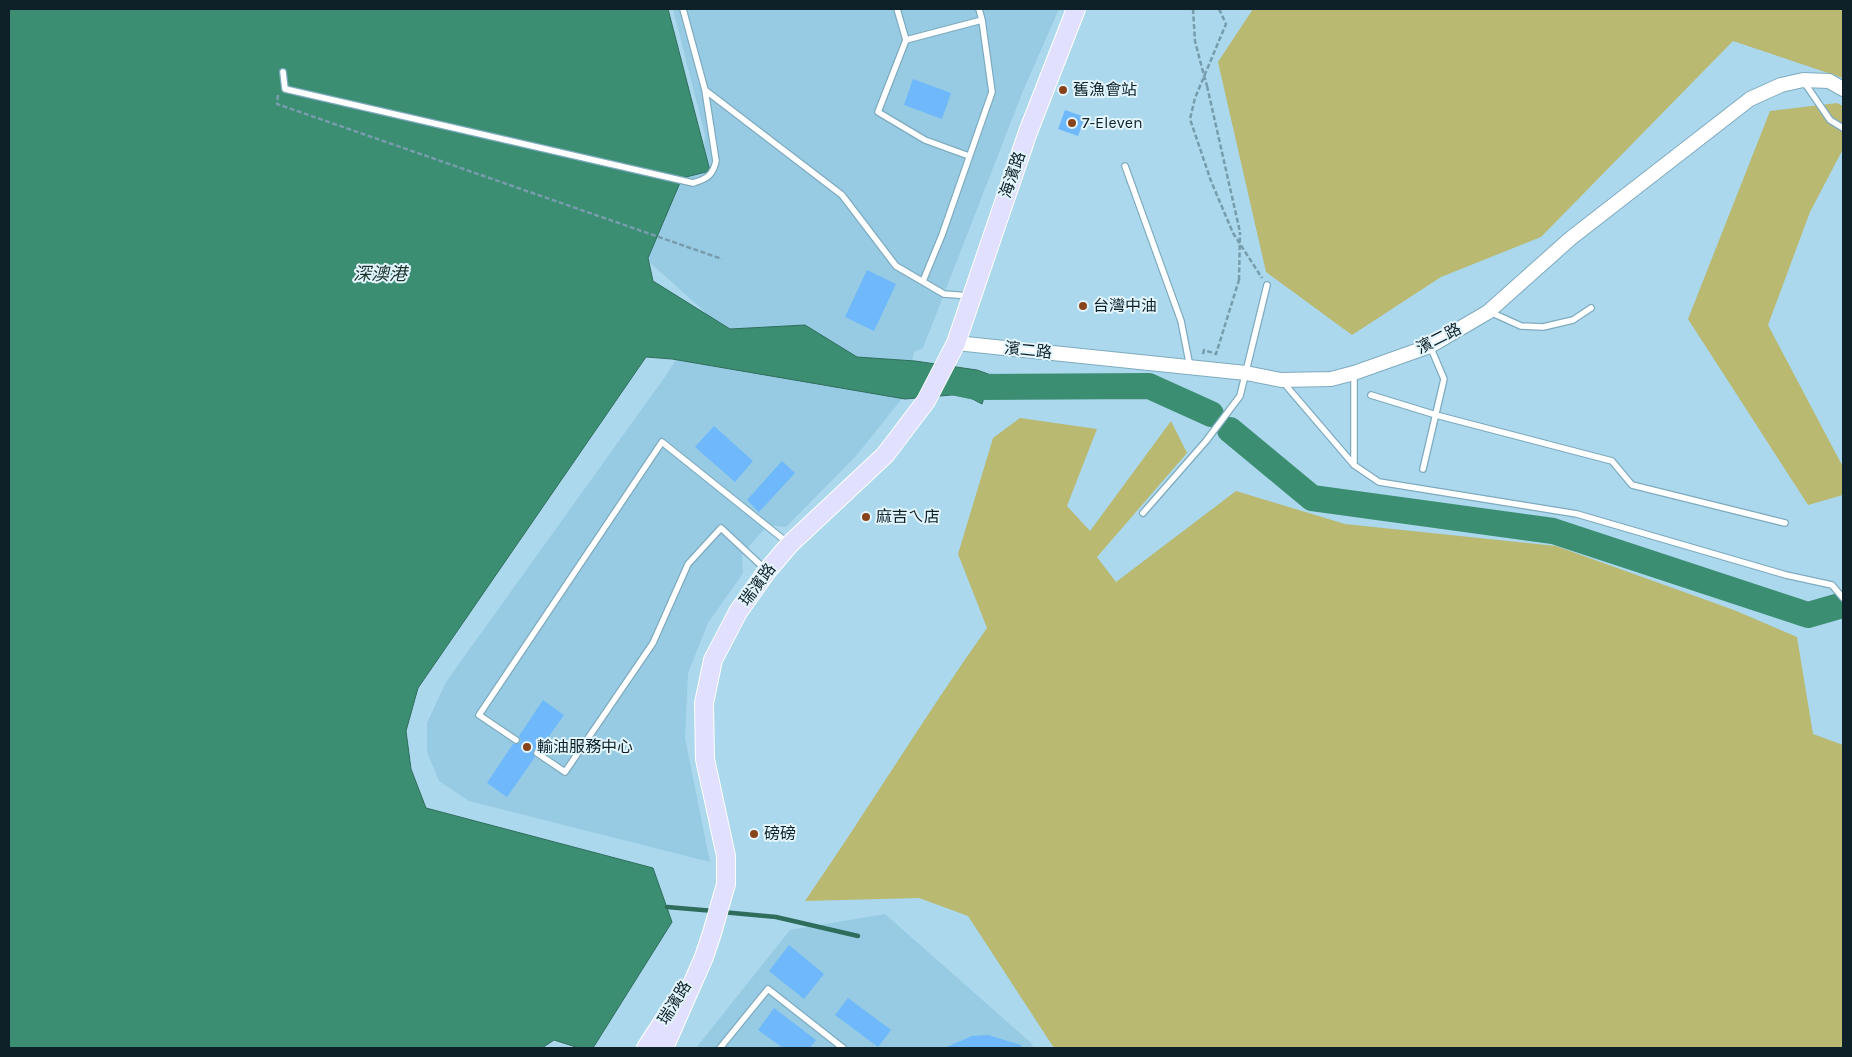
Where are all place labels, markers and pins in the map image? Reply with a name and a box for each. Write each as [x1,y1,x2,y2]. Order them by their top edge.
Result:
place label: 舊漁會站 [1073,80,1137,100]
marker: 舊漁會站 [1057,84,1069,96]
place label: 7-Eleven [1082,113,1143,133]
marker: 7-Eleven [1066,117,1078,129]
place label: 台灣中油 [1093,296,1157,316]
marker: 台灣中油 [1077,300,1089,312]
place label: 麻吉ㄟ店 [876,507,940,527]
marker: 麻吉ㄟ店 [860,511,872,523]
place label: 輸油服務中心 [537,737,633,757]
marker: 輸油服務中心 [521,741,533,753]
place label: 磅磅 [764,824,796,844]
marker: 磅磅 [748,828,760,840]

